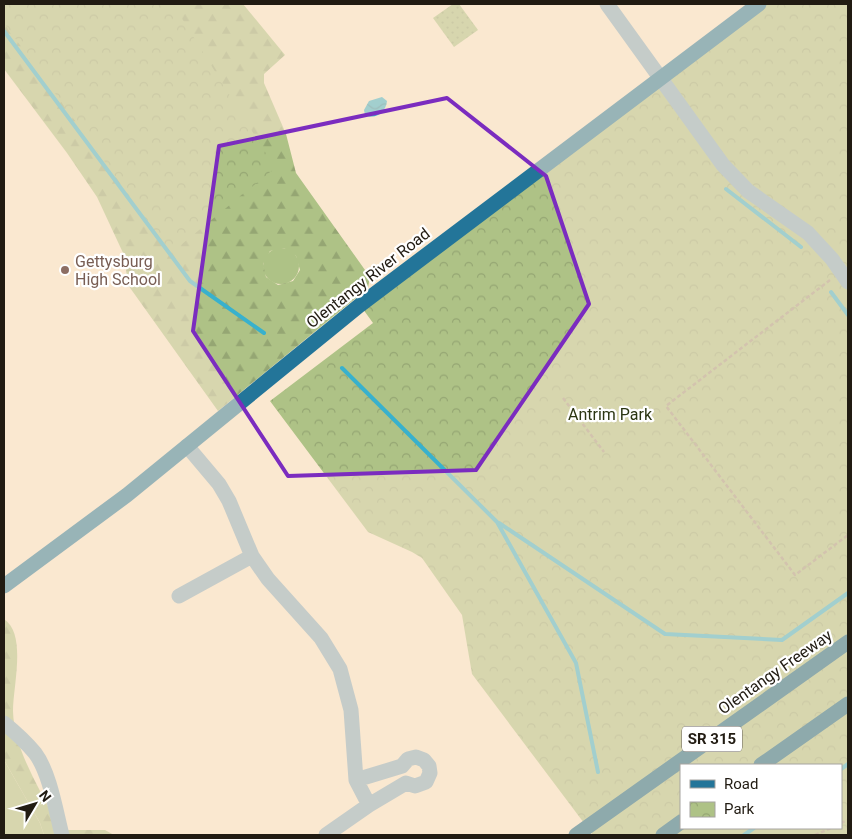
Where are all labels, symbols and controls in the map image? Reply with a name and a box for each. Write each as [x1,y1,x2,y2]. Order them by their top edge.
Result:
street label: Olentangy River Road [302,224,434,332]
place label: Gettysburg High School [75,252,161,289]
marker: Gettysburg High School [59,264,71,276]
park label: Antrim Park [568,405,653,424]
street label: Olentangy Freeway [714,625,836,718]
road number: SR 315 [682,726,742,752]
legend [680,764,842,829]
text: Road [724,775,758,793]
north arrow [10,779,60,829]
text: N [36,787,55,805]
text: Park [724,800,755,818]

